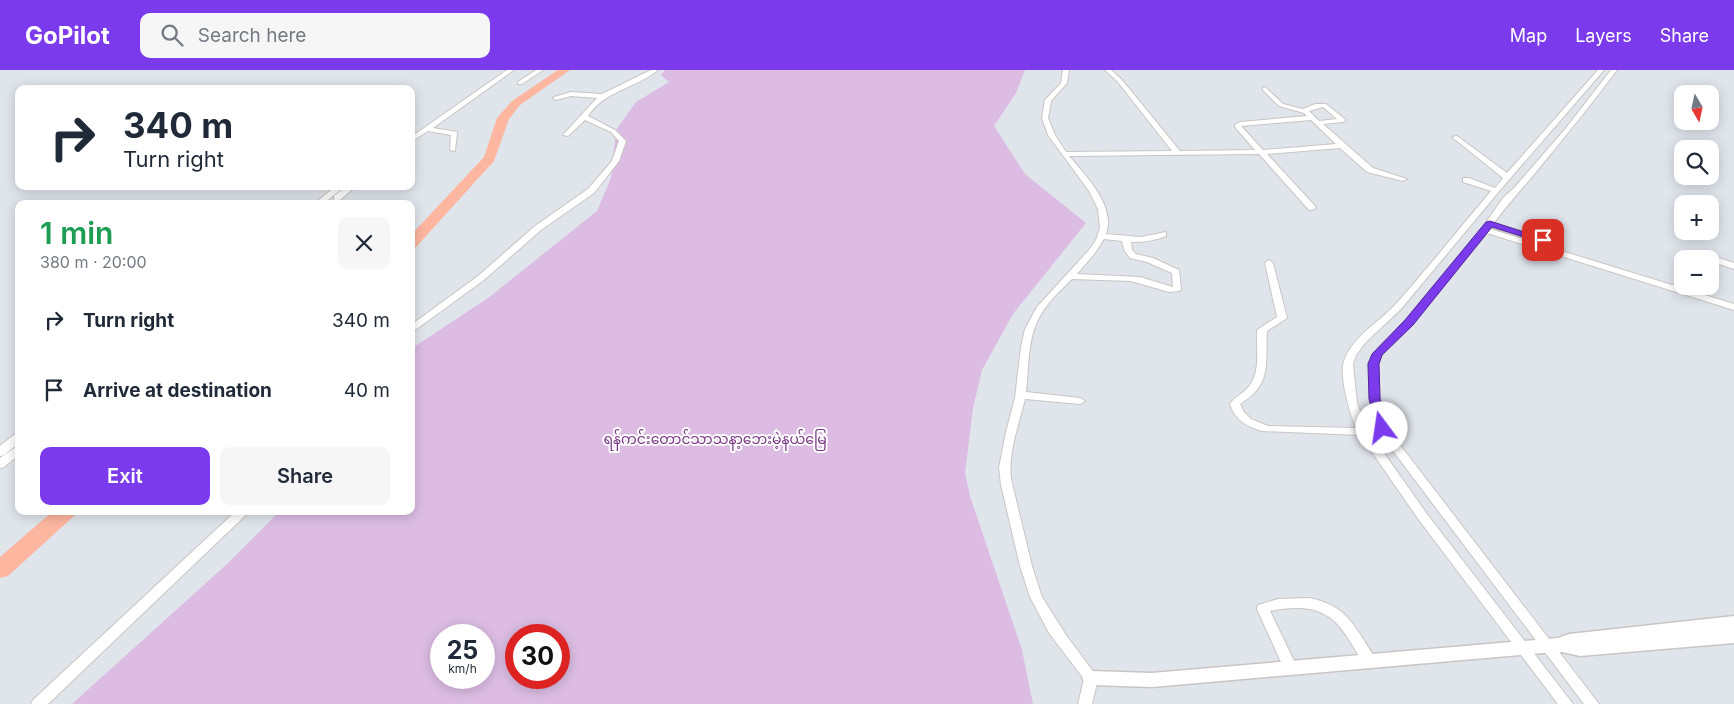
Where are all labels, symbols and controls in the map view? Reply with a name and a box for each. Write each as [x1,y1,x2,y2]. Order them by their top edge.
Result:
search box [140,13,490,58]
text: GoPilot [25,21,110,50]
icon: search [158,21,186,49]
text: Search here [198,24,306,47]
text: Map [1510,25,1547,46]
text: Layers [1575,25,1632,46]
text: Share [1660,25,1709,46]
north arrow [1674,85,1719,130]
map controls [1674,85,1719,295]
text: 340 m [123,104,233,146]
icon: right [40,105,105,170]
button: search [1674,140,1719,185]
text: Turn right [123,146,224,172]
button: + [1674,195,1719,240]
text: 1 min [40,215,113,251]
button: close [338,217,390,269]
pin [1522,219,1564,261]
icon: arrive [1529,226,1557,254]
button: − [1674,250,1719,295]
text: 380 m · 20:00 [40,252,147,272]
icon: right [40,306,68,334]
text: Turn right [83,309,174,332]
text: 340 m [332,309,390,332]
icon: arrive [40,376,68,404]
text: Arrive at destination [83,379,272,402]
text: 40 m [344,379,390,402]
position arrow [1355,401,1407,453]
park label: ရန်ကင်းတောင်သာသနာ့ဘေးမဲ့နယ်မြေ [603,429,827,451]
button: Exit [40,447,210,505]
button: Share [220,447,390,505]
speed limit sign: 30 [505,624,570,689]
text: 25 [447,635,478,665]
text: km/h [448,661,477,676]

